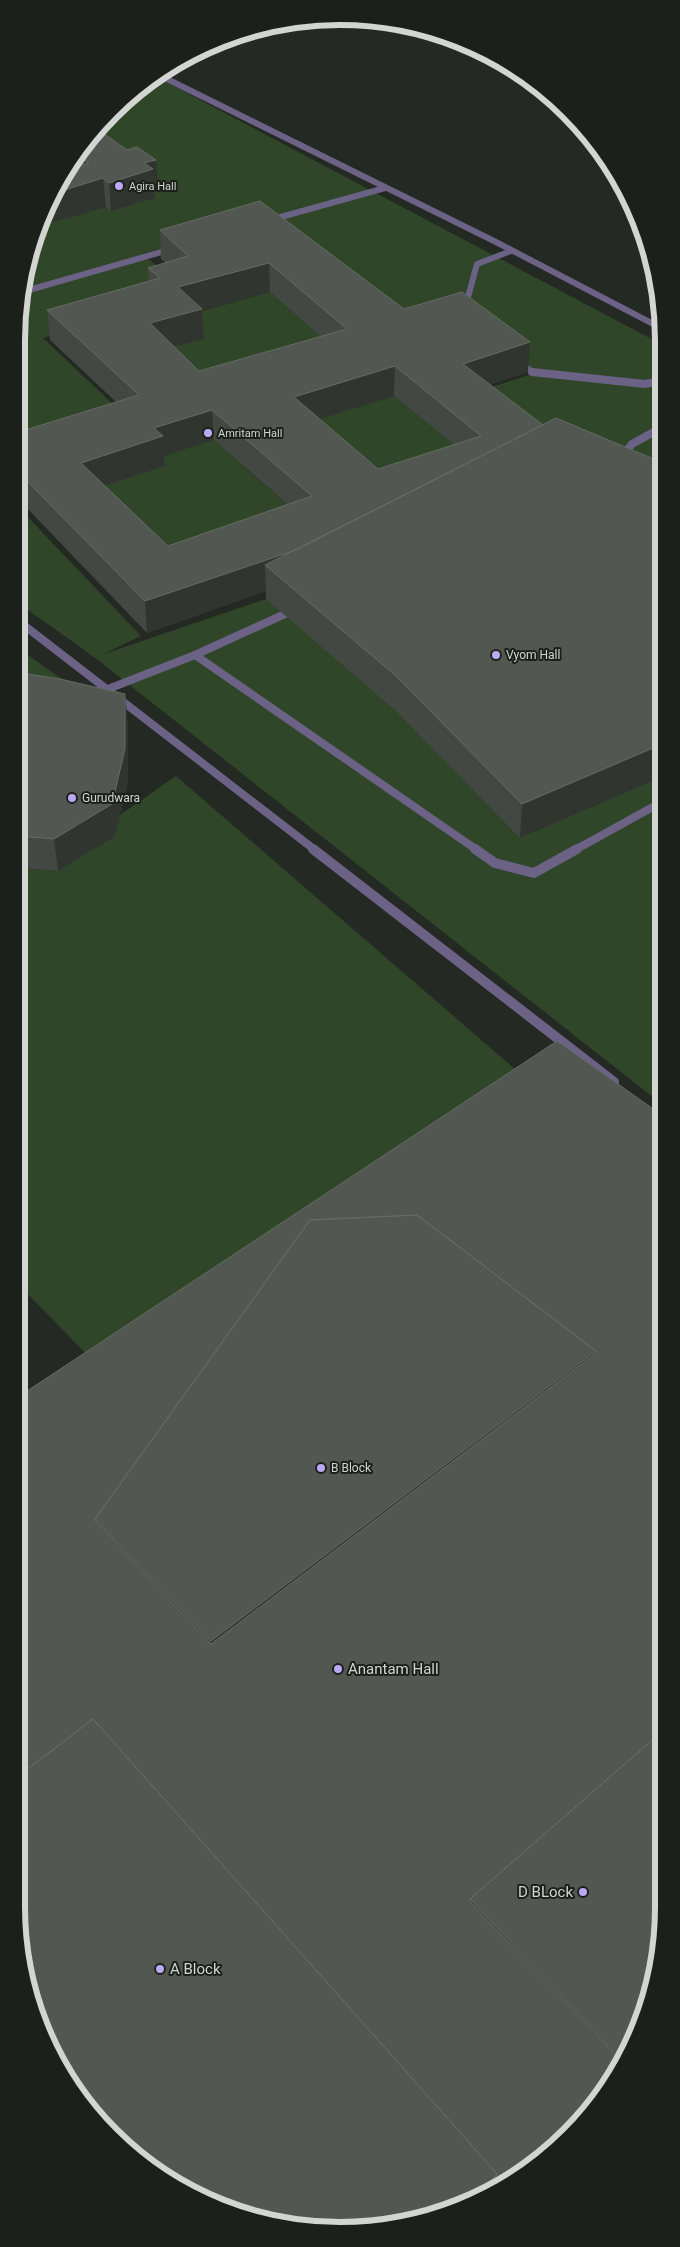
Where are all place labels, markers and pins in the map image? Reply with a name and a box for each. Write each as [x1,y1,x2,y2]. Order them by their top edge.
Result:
marker: Agira Hall [113,180,125,192]
place label: Agira Hall [129,180,176,193]
marker: Amritam Hall [202,427,214,439]
place label: Amritam Hall [218,427,282,440]
place label: Vyom Hall [506,648,560,662]
marker: Vyom Hall [490,649,502,661]
place label: Gurudwara [82,791,140,805]
marker: Gurudwara [66,792,78,804]
place label: B Block [331,1461,372,1475]
marker: B Block [315,1462,327,1474]
place label: Anantam Hall [348,1660,439,1678]
marker: Anantam Hall [332,1663,344,1675]
place label: D BLock [518,1883,573,1901]
marker: D BLock [577,1886,589,1898]
place label: A Block [170,1960,221,1978]
marker: A Block [154,1963,166,1975]

